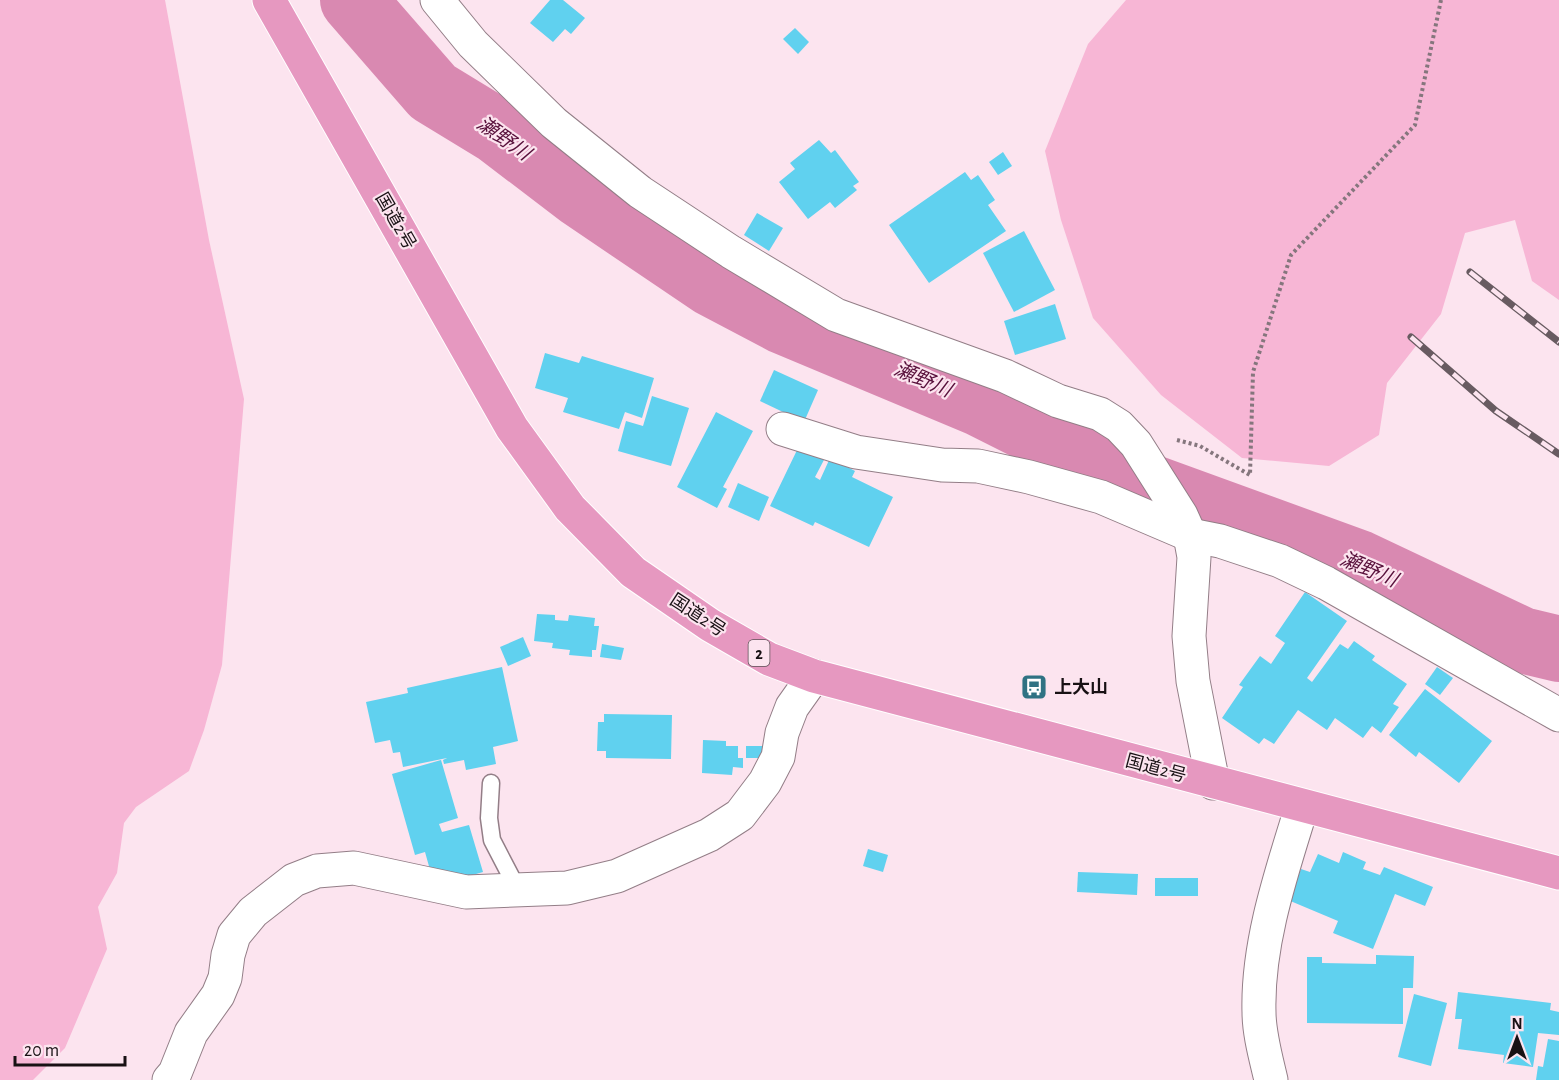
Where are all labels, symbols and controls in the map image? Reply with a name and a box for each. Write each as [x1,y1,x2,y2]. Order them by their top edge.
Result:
water label: 瀬野川 [473,113,536,165]
street label: 国道2号 [372,189,420,253]
water label: 瀬野川 [891,358,956,402]
water label: 瀬野川 [1337,548,1402,592]
street label: 国道2号 [666,590,730,640]
road number: 2 [748,640,770,666]
bus stop icon: 上大山 [1019,672,1049,702]
place label: 上大山 [1054,678,1108,697]
street label: 国道2号 [1123,750,1189,786]
north arrow [1487,1008,1547,1068]
text: N [1511,1016,1523,1032]
scale bar [15,1029,124,1067]
text: 20 m [24,1042,59,1060]

